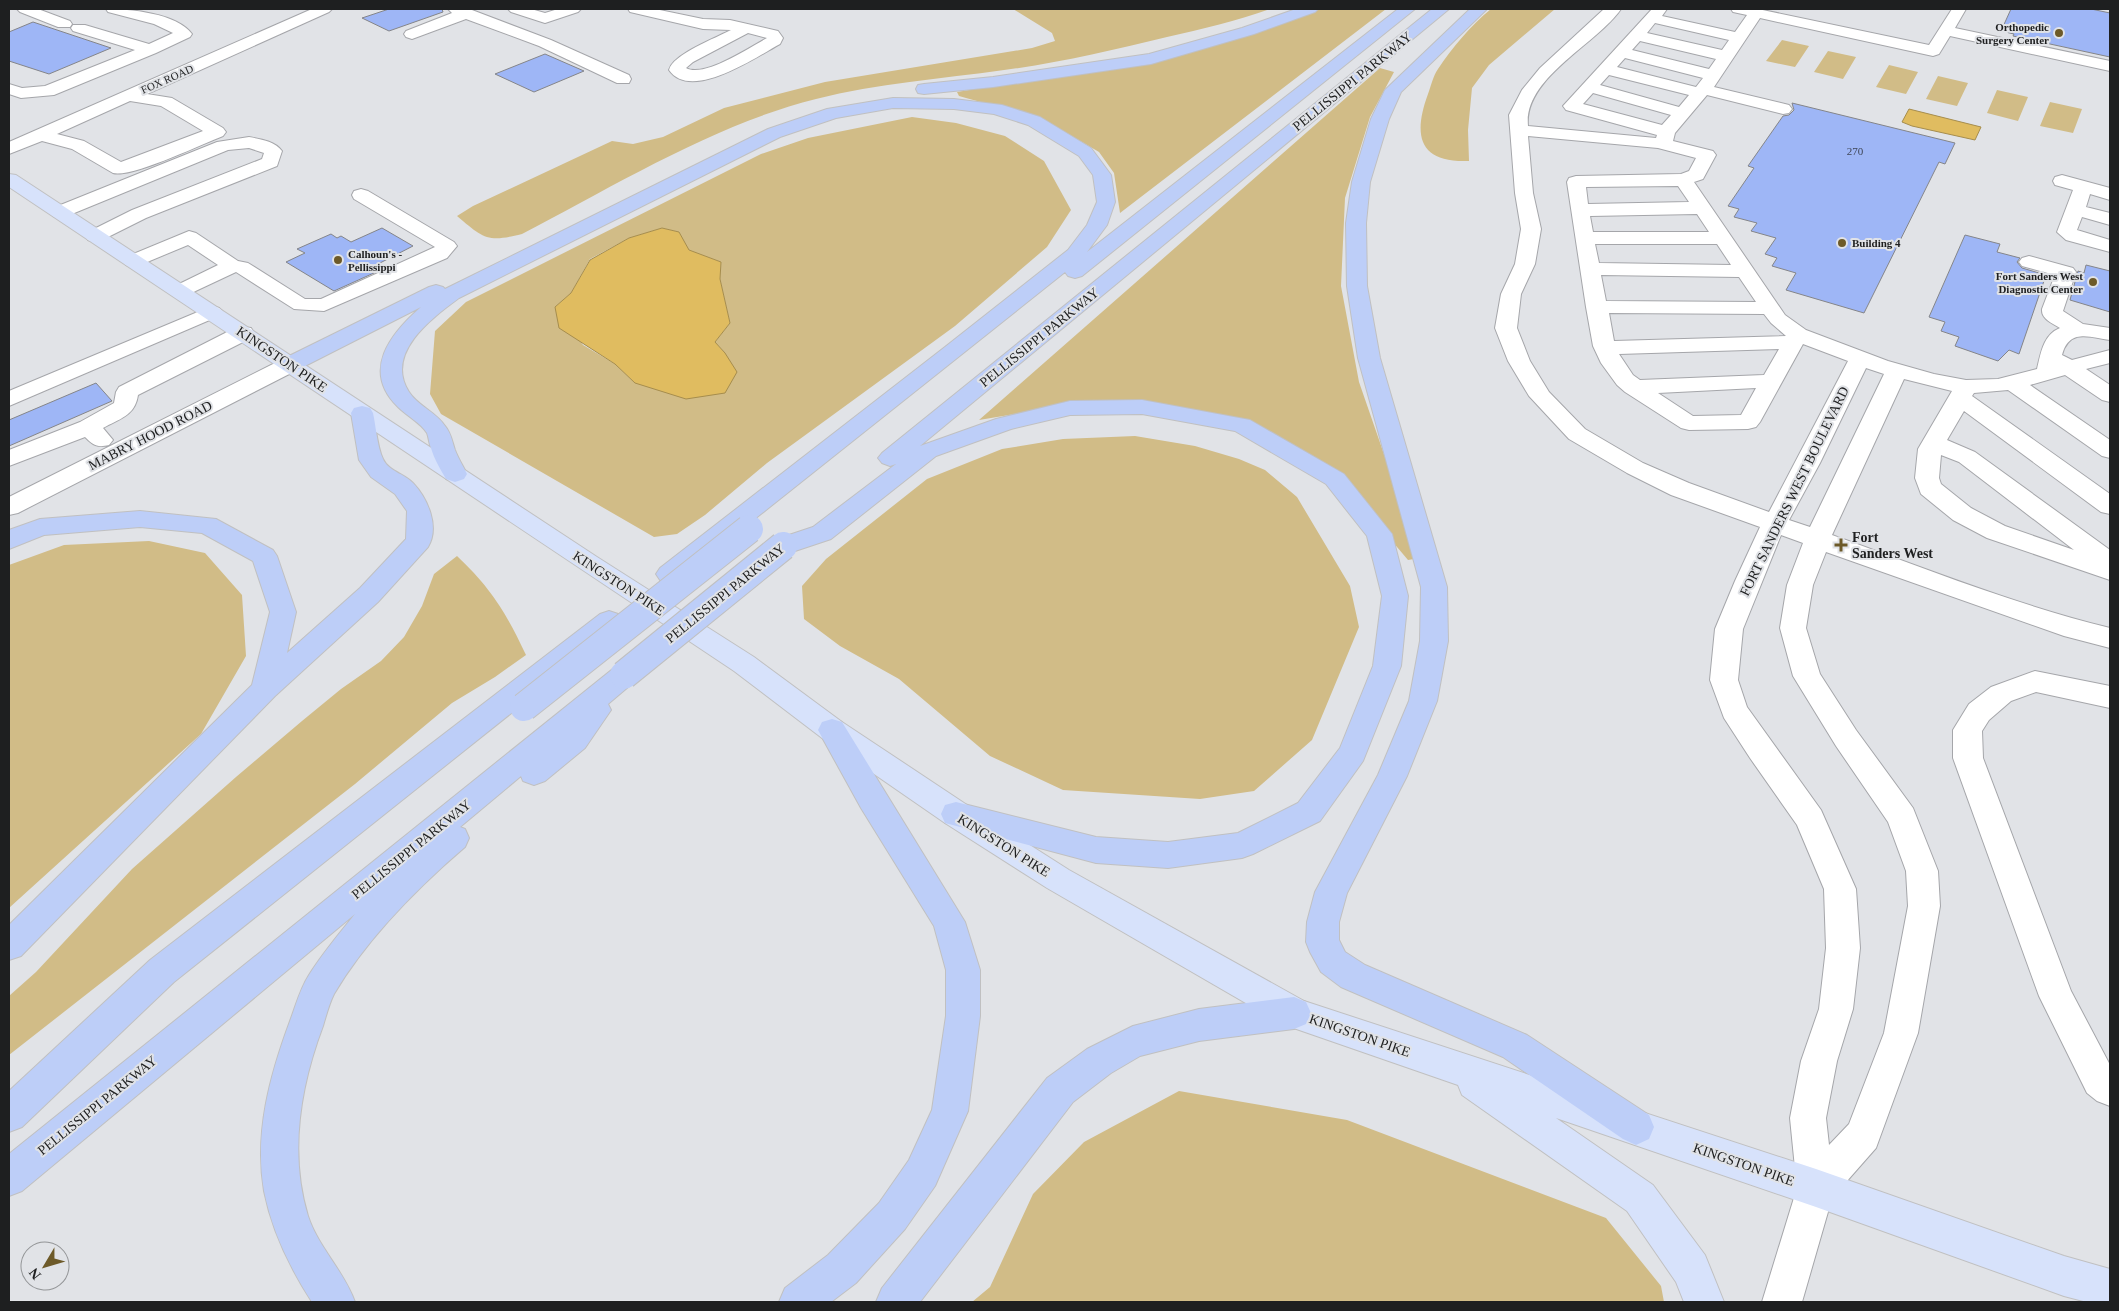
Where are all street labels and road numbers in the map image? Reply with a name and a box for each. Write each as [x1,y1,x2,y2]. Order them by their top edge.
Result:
street label: PELLISSIPPI PARKWAY [1290,29,1415,134]
street label: FOX ROAD [139,62,195,96]
street label: PELLISSIPPI PARKWAY [977,285,1102,390]
street label: KINGSTON PIKE [234,324,330,395]
street label: FORT SANDERS WEST BOULEVARD [1737,384,1852,598]
street label: MABRY HOOD ROAD [86,398,215,473]
street label: PELLISSIPPI PARKWAY [663,541,788,646]
street label: KINGSTON PIKE [570,548,667,619]
street label: PELLISSIPPI PARKWAY [349,797,474,902]
street label: KINGSTON PIKE [955,811,1053,880]
street label: KINGSTON PIKE [1307,1011,1412,1060]
street label: PELLISSIPPI PARKWAY [35,1053,160,1158]
street label: KINGSTON PIKE [1691,1140,1796,1189]

